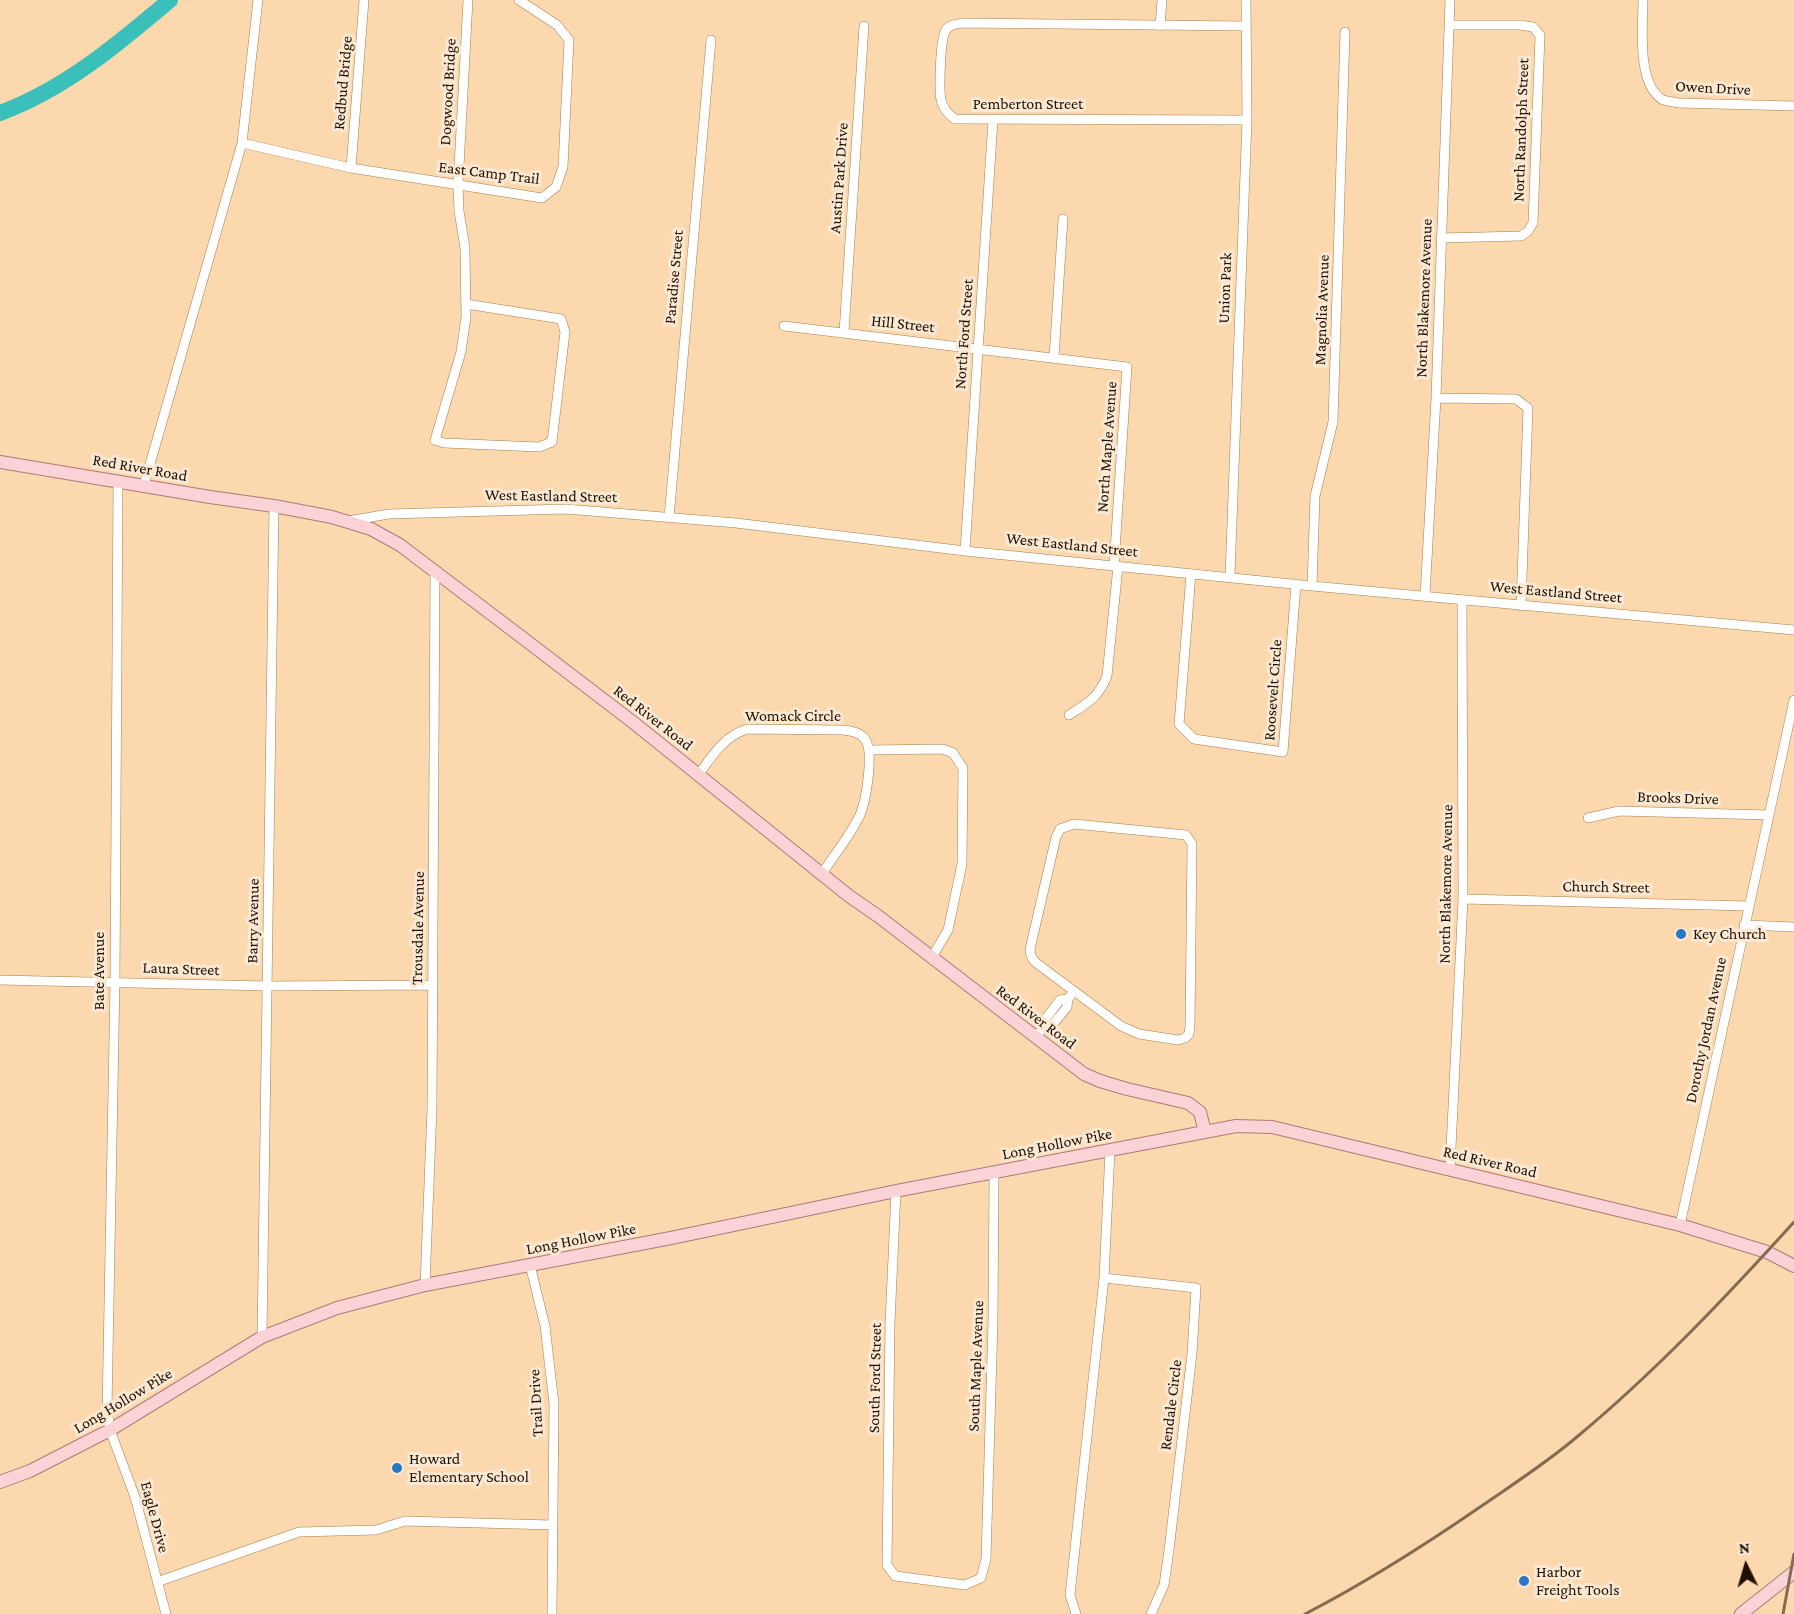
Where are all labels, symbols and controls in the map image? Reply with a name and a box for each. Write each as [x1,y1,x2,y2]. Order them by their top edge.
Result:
street label: Redbud Bridge [329,35,357,131]
street label: Dogwood Bridge [436,38,460,146]
street label: North Randolph Street [1509,58,1533,202]
street label: Owen Drive [1675,76,1751,100]
street label: Pemberton Street [973,94,1083,114]
street label: Austin Park Drive [826,122,852,234]
street label: East Camp Trail [437,157,541,189]
street label: North Blakemore Avenue [1412,218,1436,378]
street label: Paradise Street [660,229,688,325]
street label: Union Park [1214,252,1236,324]
street label: Magnolia Avenue [1310,254,1334,366]
street label: North Ford Street [951,278,977,390]
street label: Hill Street [870,311,936,337]
street label: North Maple Avenue [1093,381,1121,513]
street label: Red River Road [91,450,189,486]
street label: West Eastland Street [485,485,617,507]
street label: West Eastland Street [1005,529,1139,561]
street label: West Eastland Street [1489,577,1623,607]
street label: Roosevelt Circle [1260,639,1286,741]
street label: Red River Road [609,681,697,755]
street label: Womack Circle [745,706,841,726]
street label: Brooks Drive [1637,787,1719,809]
street label: North Blakemore Avenue [1435,804,1457,964]
street label: Trousdale Avenue [407,871,429,985]
street label: Church Street [1562,877,1650,897]
street label: Barry Avenue [243,878,263,964]
place label: Key Church [1693,924,1766,944]
marker: Key Church [1674,927,1688,941]
street label: Bate Avenue [89,932,109,1010]
street label: Dorothy Jordan Avenue [1681,955,1731,1105]
street label: Laura Street [142,958,220,980]
street label: Red River Road [992,981,1080,1053]
street label: Long Hollow Pike [1000,1124,1114,1164]
street label: Red River Road [1441,1142,1539,1182]
street label: Long Hollow Pike [524,1219,638,1259]
street label: South Maple Avenue [964,1300,988,1432]
street label: South Ford Street [864,1323,886,1433]
street label: Rendale Circle [1156,1359,1186,1451]
street label: Long Hollow Pike [70,1364,176,1438]
street label: Trail Drive [525,1369,547,1437]
place label: Howard Elementary School [409,1449,529,1487]
marker: Howard Elementary School [390,1461,404,1475]
street label: Eagle Drive [136,1479,174,1555]
north arrow [1716,1536,1776,1596]
text: N [1738,1539,1751,1557]
place label: Harbor Freight Tools [1536,1562,1619,1600]
marker: Harbor Freight Tools [1517,1574,1531,1588]

